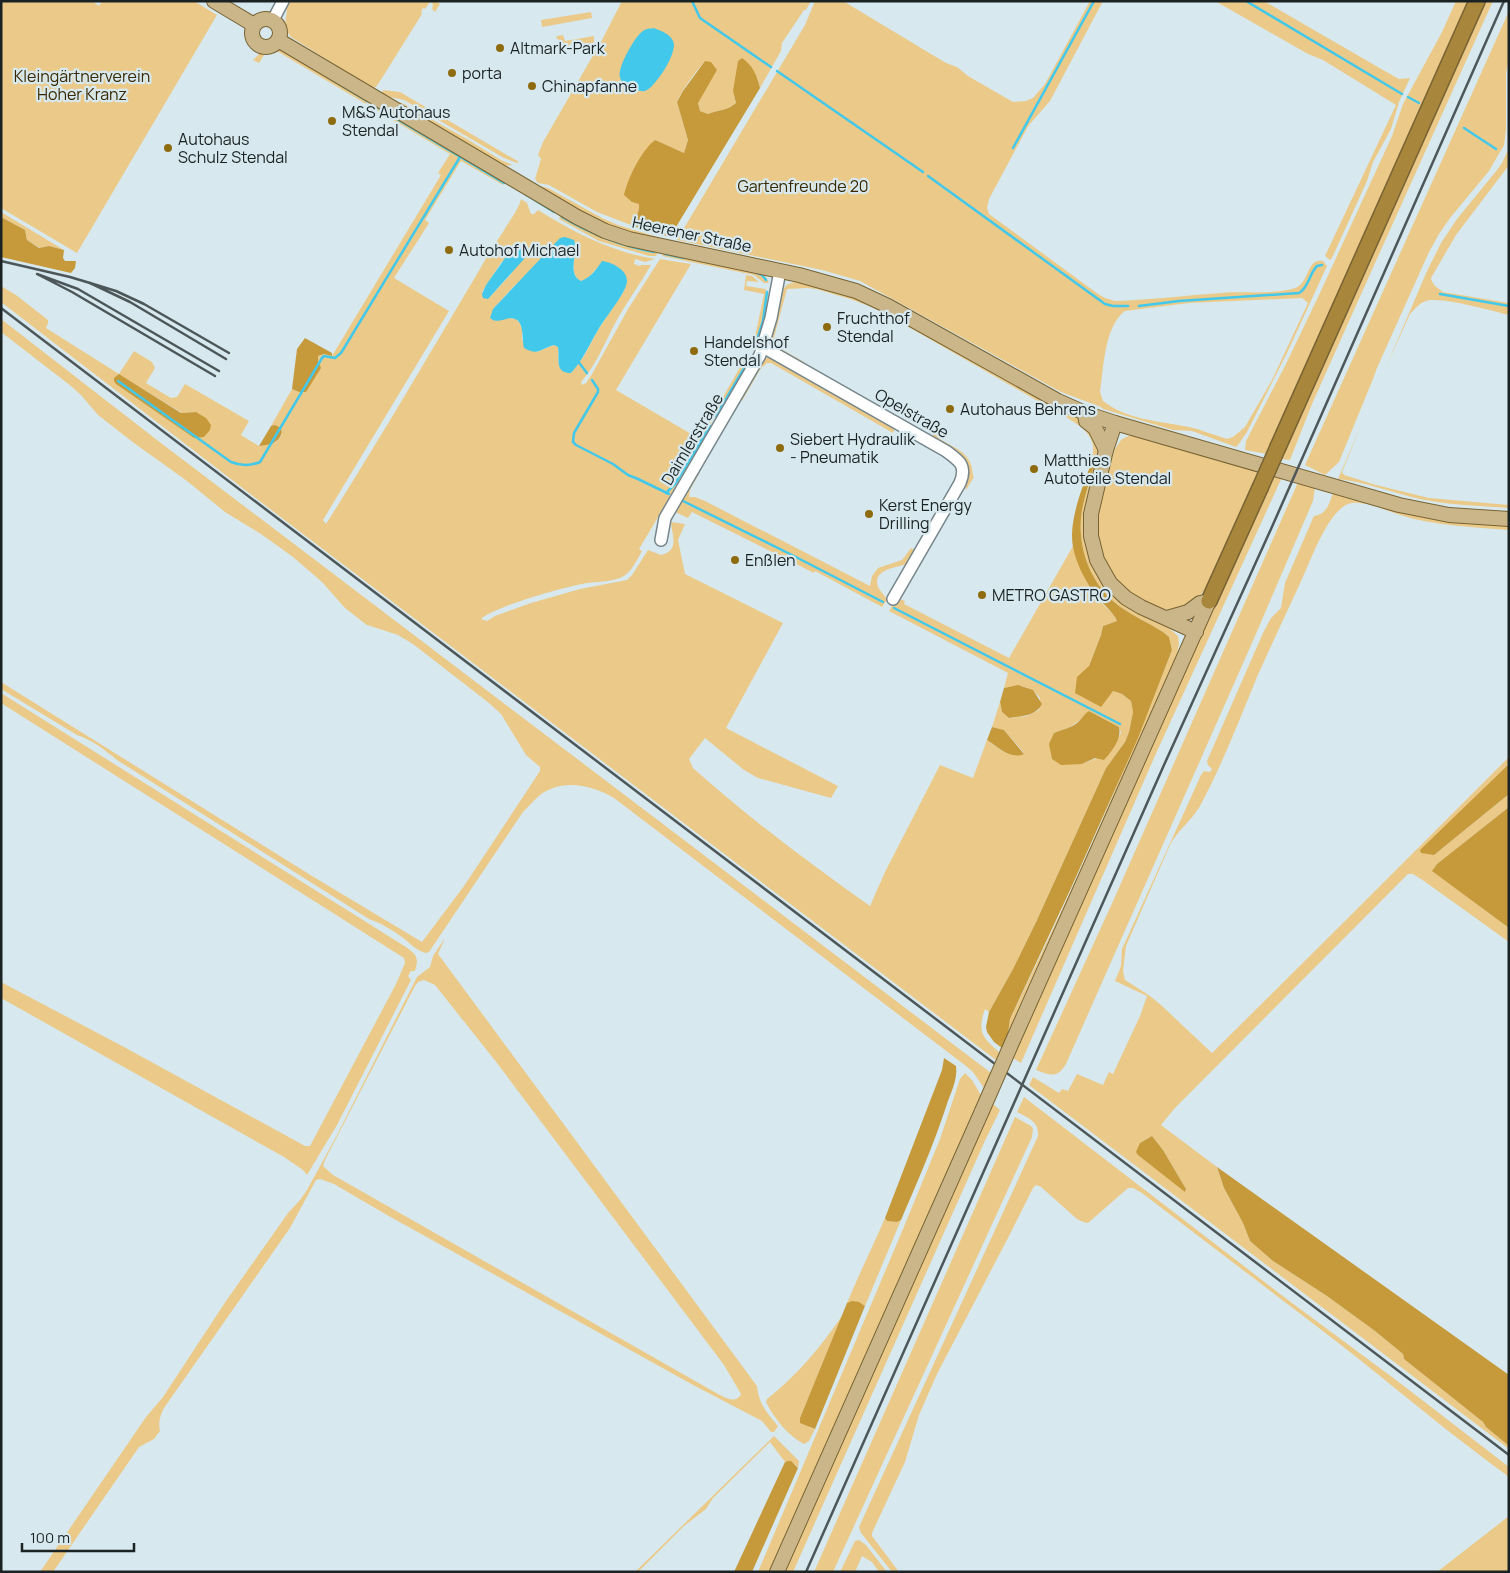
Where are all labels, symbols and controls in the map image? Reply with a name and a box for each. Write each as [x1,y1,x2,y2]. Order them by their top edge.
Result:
place label: Altmark-Park [510,37,606,59]
marker: Altmark-Park [494,42,506,54]
place label: porta [462,62,502,84]
park label: Kleingärtnerverein Hoher Kranz [14,65,150,105]
marker: porta [446,67,458,79]
place label: Chinapfanne [542,75,637,97]
marker: Chinapfanne [526,80,538,92]
place label: M&S Autohaus Stendal [342,101,450,141]
marker: M&S Autohaus Stendal [326,115,338,127]
place label: Autohaus Schulz Stendal [178,128,288,168]
marker: Autohaus Schulz Stendal [162,142,174,154]
park label: Gartenfreunde 20 [737,175,869,197]
street label: Heerener Straße [630,211,754,257]
place label: Autohof Michael [459,239,580,261]
marker: Autohof Michael [443,244,455,256]
place label: Fruchthof Stendal [837,307,910,347]
marker: Fruchthof Stendal [821,321,833,333]
place label: Handelshof Stendal [704,331,789,371]
marker: Handelshof Stendal [688,345,700,357]
street label: Opelstraße [871,383,953,443]
street label: Daimlerstraße [656,389,728,489]
place label: Autohaus Behrens [960,398,1096,420]
marker: Autohaus Behrens [944,403,956,415]
place label: Siebert Hydraulik - Pneumatik [790,428,916,468]
marker: Siebert Hydraulik - Pneumatik [774,442,786,454]
place label: Matthies Autoteile Stendal [1044,449,1171,489]
marker: Matthies Autoteile Stendal [1028,463,1040,475]
place label: Kerst Energy Drilling [879,494,973,534]
marker: Kerst Energy Drilling [863,508,875,520]
place label: Enßlen [745,549,796,571]
marker: Enßlen [729,554,741,566]
place label: METRO GASTRO [992,584,1111,606]
marker: METRO GASTRO [976,589,988,601]
scale bar [22,1520,135,1552]
text: 100 m [30,1527,70,1548]

